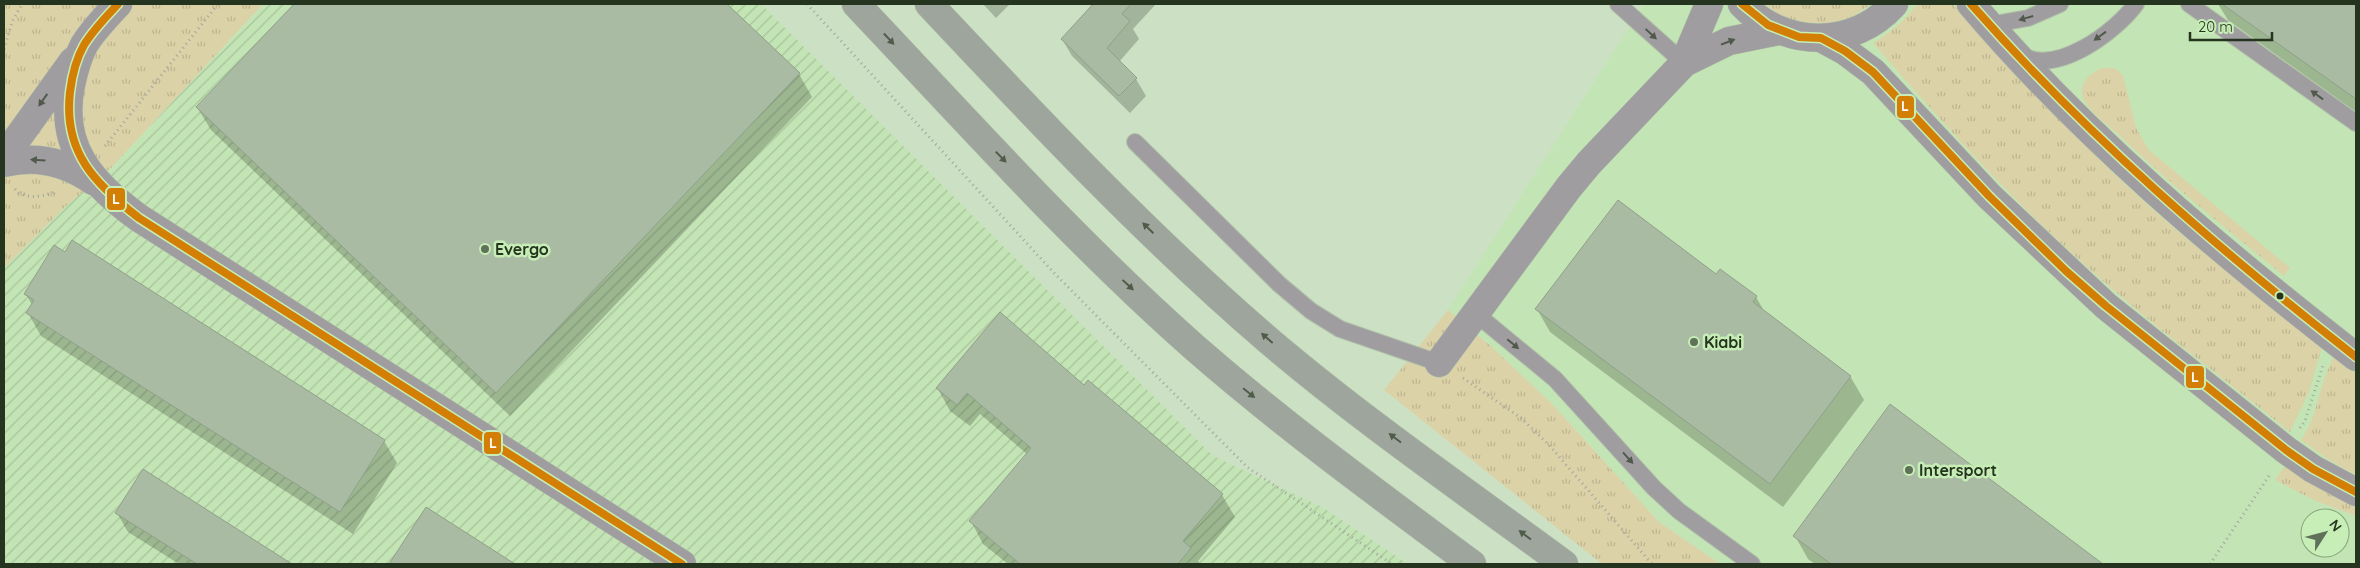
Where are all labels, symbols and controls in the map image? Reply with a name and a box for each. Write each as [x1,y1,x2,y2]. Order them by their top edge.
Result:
scale bar [2190,10,2272,42]
one-way arrow [2018,15,2033,23]
text: 20 m [2198,17,2233,36]
one-way arrow [1644,28,1656,40]
one-way arrow [2093,31,2107,41]
one-way arrow [883,33,895,45]
one-way arrow [1721,38,1736,46]
one-way arrow [2310,90,2323,100]
one-way arrow [38,93,48,107]
line badge: L [1896,95,1915,119]
text: L [1901,97,1909,115]
one-way arrow [995,151,1007,163]
one-way arrow [30,156,46,164]
line badge: L [106,187,126,211]
text: L [112,190,120,208]
one-way arrow [1142,222,1154,234]
place label: Evergo [495,239,549,259]
marker: Evergo [479,243,491,255]
one-way arrow [1122,279,1134,291]
unlabelled marker [2275,291,2285,301]
one-way arrow [1261,332,1273,344]
place label: Kiabi [1704,332,1742,352]
marker: Kiabi [1688,336,1700,348]
one-way arrow [1506,339,1519,350]
line badge: L [2185,365,2205,389]
text: L [2191,368,2199,386]
one-way arrow [1242,387,1255,398]
line badge: L [483,431,502,455]
one-way arrow [1389,433,1402,444]
text: L [489,434,497,452]
one-way arrow [1622,452,1634,464]
place label: Intersport [1919,460,1997,480]
marker: Intersport [1903,464,1915,476]
north arrow [2300,508,2350,558]
text: N [2325,516,2346,535]
one-way arrow [1518,530,1532,540]

